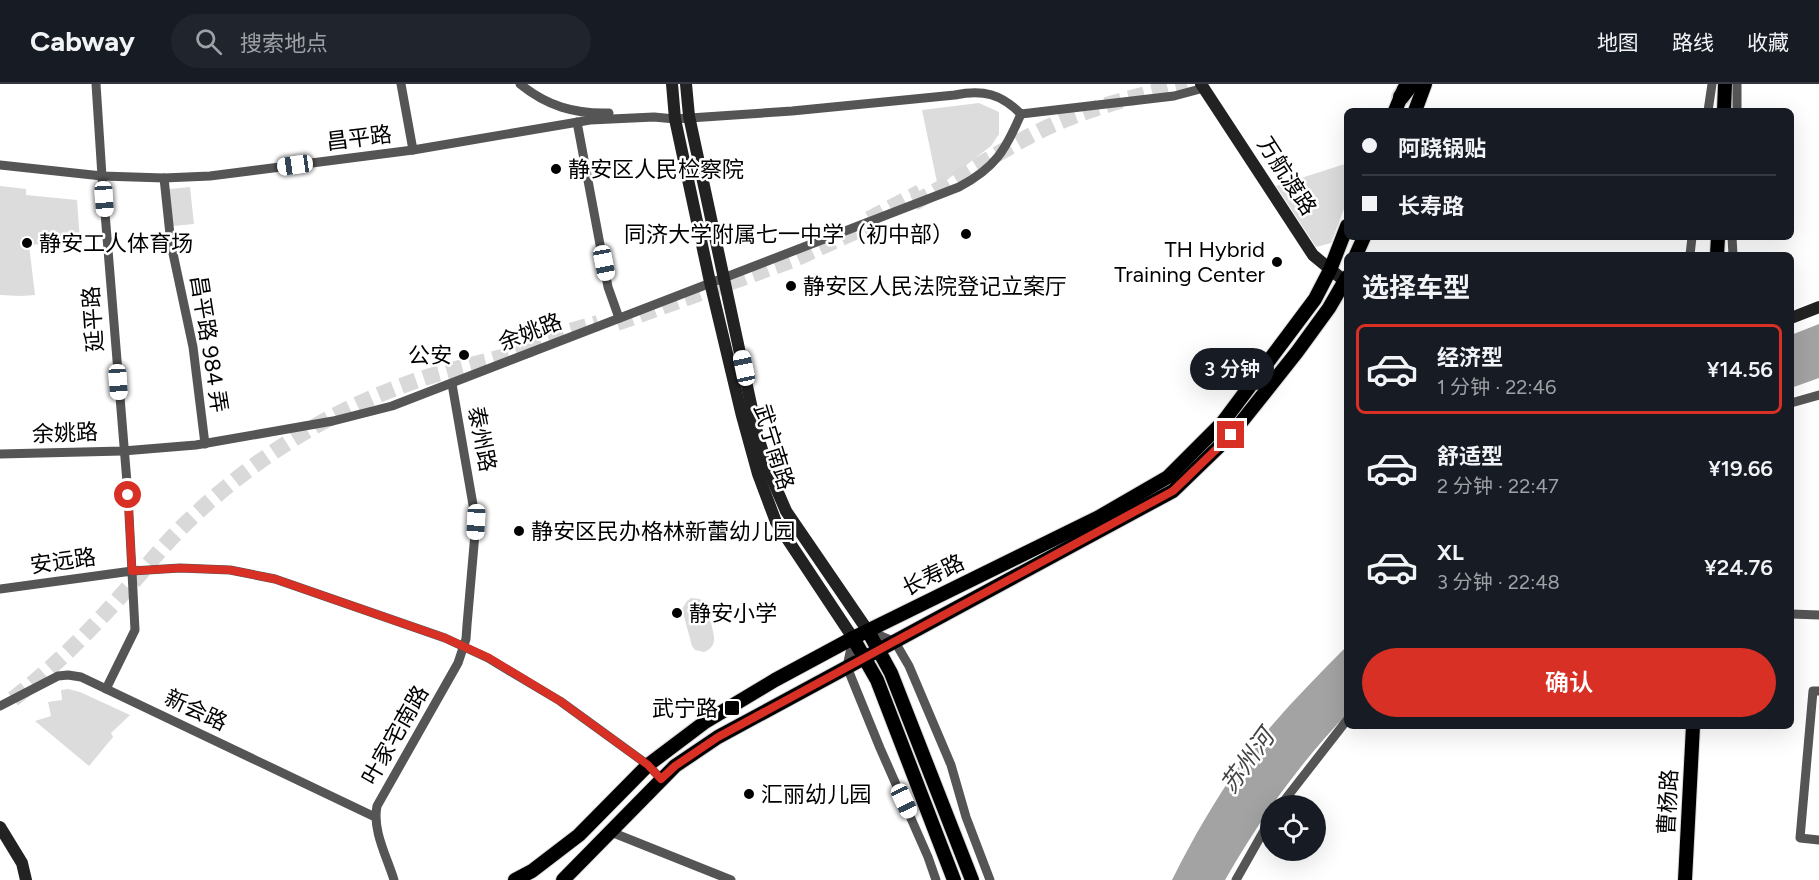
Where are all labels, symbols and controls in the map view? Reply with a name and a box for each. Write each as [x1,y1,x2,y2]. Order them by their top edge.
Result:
search box [171,14,591,68]
text: Cabway [30,24,135,58]
icon: search [192,25,225,58]
text: 搜索地点 [240,30,328,57]
text: 地图 [1597,30,1639,55]
text: 路线 [1672,30,1714,55]
text: 收藏 [1747,30,1789,55]
street label: 昌平路 [325,121,393,155]
street label: 万航渡路 [1252,132,1322,220]
text: 阿跷锅贴 [1398,135,1486,162]
car [276,154,314,176]
place label: 静安区人民检察院 [568,156,744,183]
marker: 静安区人民检察院 [549,162,563,176]
car [94,180,114,218]
text: 长寿路 [1398,193,1464,220]
place label: 同济大学附属七一中学（初中部） [624,221,954,248]
marker: 同济大学附属七一中学（初中部） [959,227,973,241]
place label: 静安工人体育场 [39,230,193,257]
marker: 静安工人体育场 [20,236,34,250]
place label: TH Hybrid Training Center [1114,236,1266,288]
car [592,244,616,282]
marker: TH Hybrid Training Center [1270,255,1284,269]
text: 选择车型 [1362,271,1470,304]
street label: 昌平路 984 弄 [185,273,233,415]
place label: 静安区人民法院登记立案厅 [803,273,1067,300]
marker: 静安区人民法院登记立案厅 [784,279,798,293]
street label: 延平路 [77,285,109,353]
street label: 余姚路 [494,308,566,356]
place label: 公安 [408,342,452,369]
icon: car [1365,342,1419,396]
text: 经济型 [1437,344,1503,371]
marker: 公安 [457,348,471,362]
callout: 3 分钟 [1189,348,1273,390]
car [731,349,757,387]
text: ¥14.56 [1707,356,1773,383]
text: 3 分钟 [1204,357,1260,381]
car [108,363,128,401]
text: 1 分钟 · 22:46 [1437,375,1556,399]
street label: 武宁南路 [748,401,800,493]
street label: 泰州路 [462,404,502,474]
street label: 余姚路 [32,418,98,448]
route end [1217,421,1244,448]
icon: car [1365,441,1419,495]
text: 舒适型 [1437,443,1503,470]
text: ¥19.66 [1708,455,1773,482]
text: 2 分钟 · 22:47 [1437,474,1559,498]
route start [114,481,141,508]
car [466,504,486,540]
place label: 静安区民办格林新蕾幼儿园 [531,518,795,545]
marker: 静安区民办格林新蕾幼儿园 [512,524,526,538]
text: XL [1437,539,1464,566]
icon: car [1365,540,1419,594]
street label: 安远路 [28,543,98,579]
street label: 长寿路 [897,548,969,602]
text: ¥24.76 [1704,554,1773,581]
text: 3 分钟 · 22:48 [1437,570,1560,594]
place label: 静安小学 [689,600,777,627]
marker: 静安小学 [670,606,684,620]
button: 确认 [1362,648,1776,717]
street label: 叶家宅南路 [356,681,434,789]
street label: 新会路 [160,684,232,736]
place label: 武宁路 [652,695,718,722]
marker: 武宁路 [723,699,741,717]
water label: 苏州河 [1214,720,1282,799]
street label: 曹杨路 [1653,768,1683,836]
place label: 汇丽幼儿园 [761,781,871,808]
car [888,781,920,821]
marker: 汇丽幼儿园 [742,787,756,801]
map controls [1260,795,1326,861]
button: locate [1260,795,1326,861]

